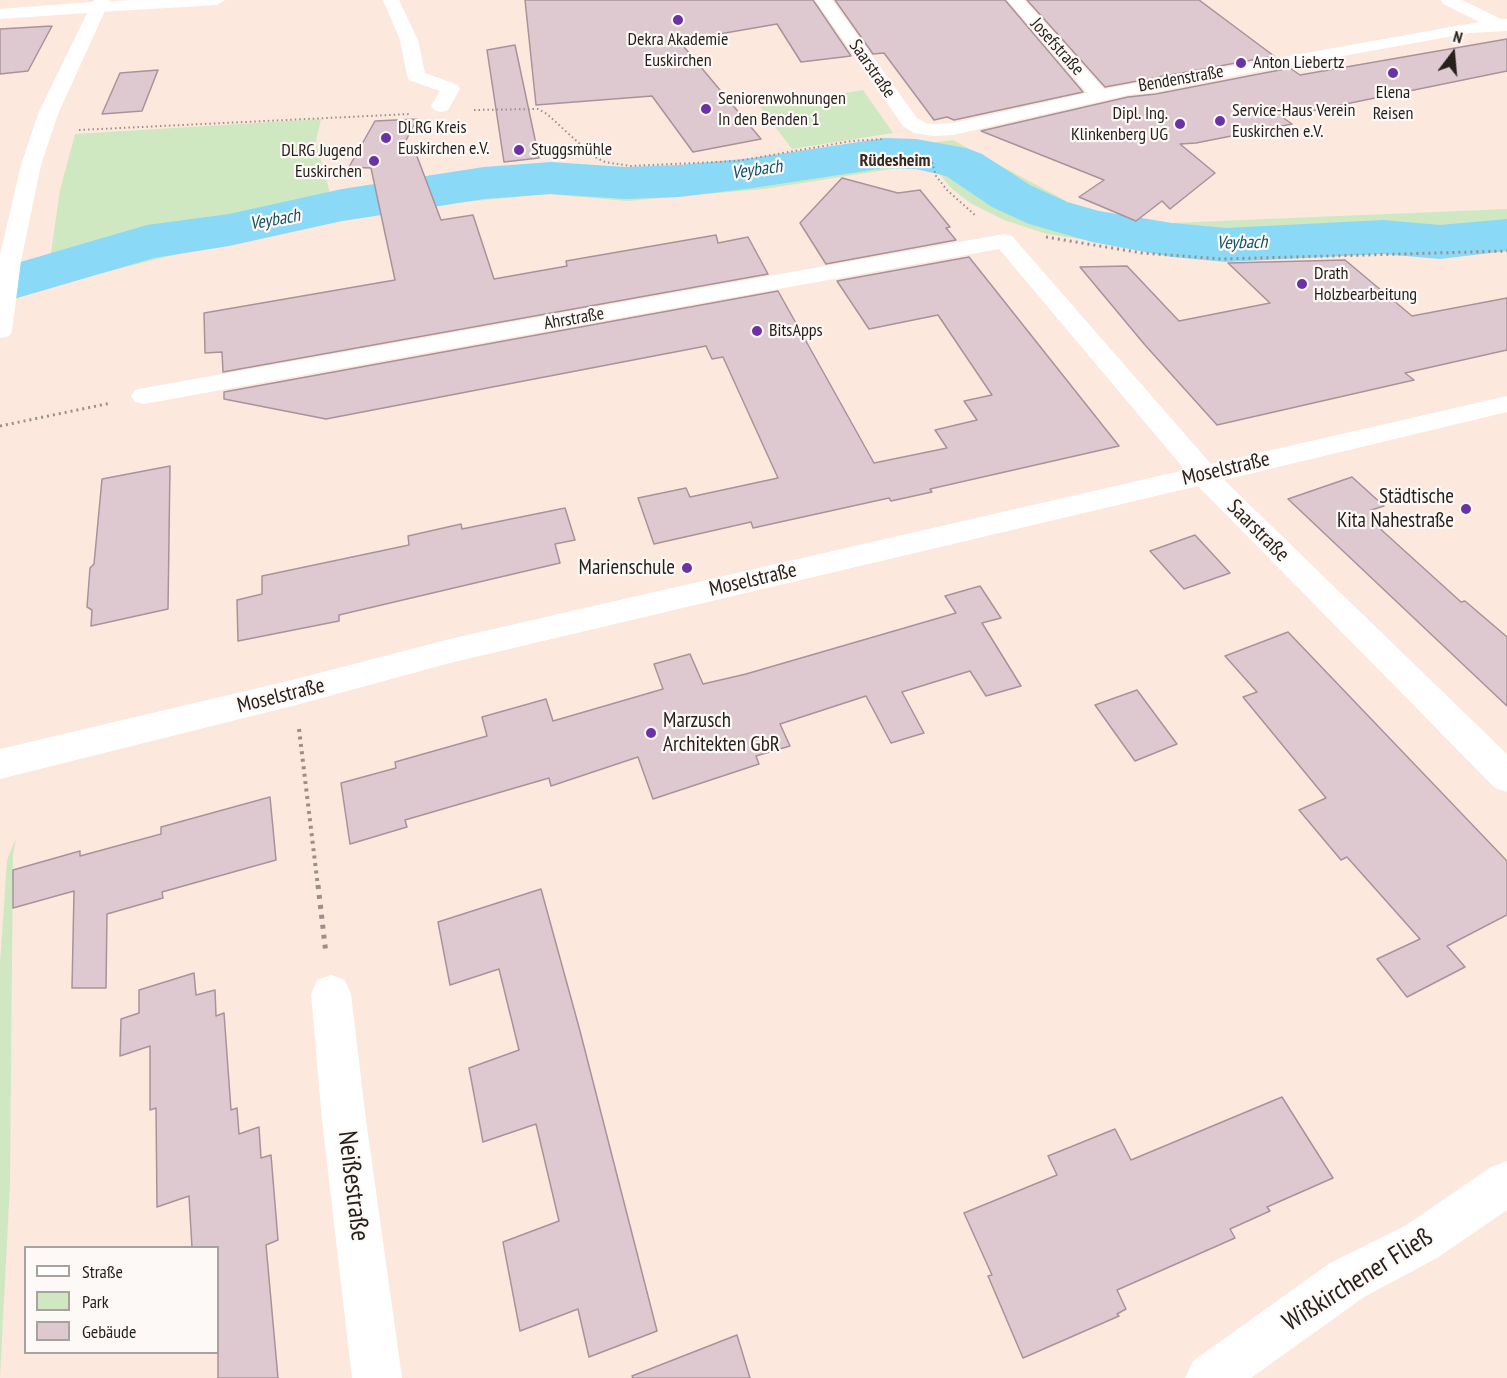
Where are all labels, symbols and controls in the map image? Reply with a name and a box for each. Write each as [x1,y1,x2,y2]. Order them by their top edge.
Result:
marker: Dekra Akademie Euskirchen [671,13,685,27]
street label: Josefstraße [1026,14,1088,80]
north arrow [1423,24,1483,84]
text: N [1451,26,1465,47]
place label: Dekra Akademie Euskirchen [628,29,728,72]
street label: Saarstraße [844,36,900,102]
place label: Anton Liebertz [1253,52,1345,74]
marker: Anton Liebertz [1234,56,1248,70]
street label: Bendenstraße [1137,61,1225,97]
marker: Elena Reisen [1386,66,1400,80]
place label: Elena Reisen [1373,82,1413,124]
place label: Seniorenwohnungen In den Benden 1 [718,88,846,130]
place label: Service-Haus Verein Euskirchen e.V. [1232,100,1355,142]
marker: Seniorenwohnungen In den Benden 1 [699,102,713,116]
place label: Dipl. Ing. Klinkenberg UG [1071,103,1168,146]
marker: Service-Haus Verein Euskirchen e.V. [1213,114,1227,128]
place label: DLRG Kreis Euskirchen e.V. [398,117,489,160]
marker: Dipl. Ing. Klinkenberg UG [1173,117,1187,131]
marker: DLRG Kreis Euskirchen e.V. [379,131,393,145]
place label: Stuggsmühle [531,139,612,161]
place label: DLRG Jugend Euskirchen [281,140,362,182]
marker: Stuggsmühle [512,143,526,157]
district label: Rüdesheim [860,150,930,172]
marker: DLRG Jugend Euskirchen [367,154,381,168]
water label: Veybach [730,156,784,184]
water label: Veybach [248,205,302,235]
water label: Veybach [1216,232,1268,254]
place label: Drath Holzbearbeitung [1314,263,1417,306]
marker: Drath Holzbearbeitung [1295,277,1309,291]
street label: Ahrstraße [542,303,606,335]
place label: BitsApps [769,320,823,342]
marker: BitsApps [750,324,764,338]
street label: Moselstraße [1180,447,1272,491]
place label: Städtische Kita Nahestraße [1337,484,1454,534]
street label: Saarstraße [1222,495,1294,567]
marker: Städtische Kita Nahestraße [1459,502,1473,516]
place label: Marienschule [579,555,675,581]
street label: Moselstraße [707,558,799,602]
marker: Marienschule [680,561,694,575]
street label: Moselstraße [235,673,327,719]
place label: Marzusch Architekten GbR [663,708,780,758]
marker: Marzusch Architekten GbR [644,726,658,740]
street label: Neißestraße [331,1129,375,1243]
street label: Wißkirchener Fließ [1277,1222,1439,1338]
legend [24,1246,219,1354]
text: Straße [82,1260,123,1283]
text: Park [82,1290,109,1313]
text: Gebäude [82,1320,136,1343]

